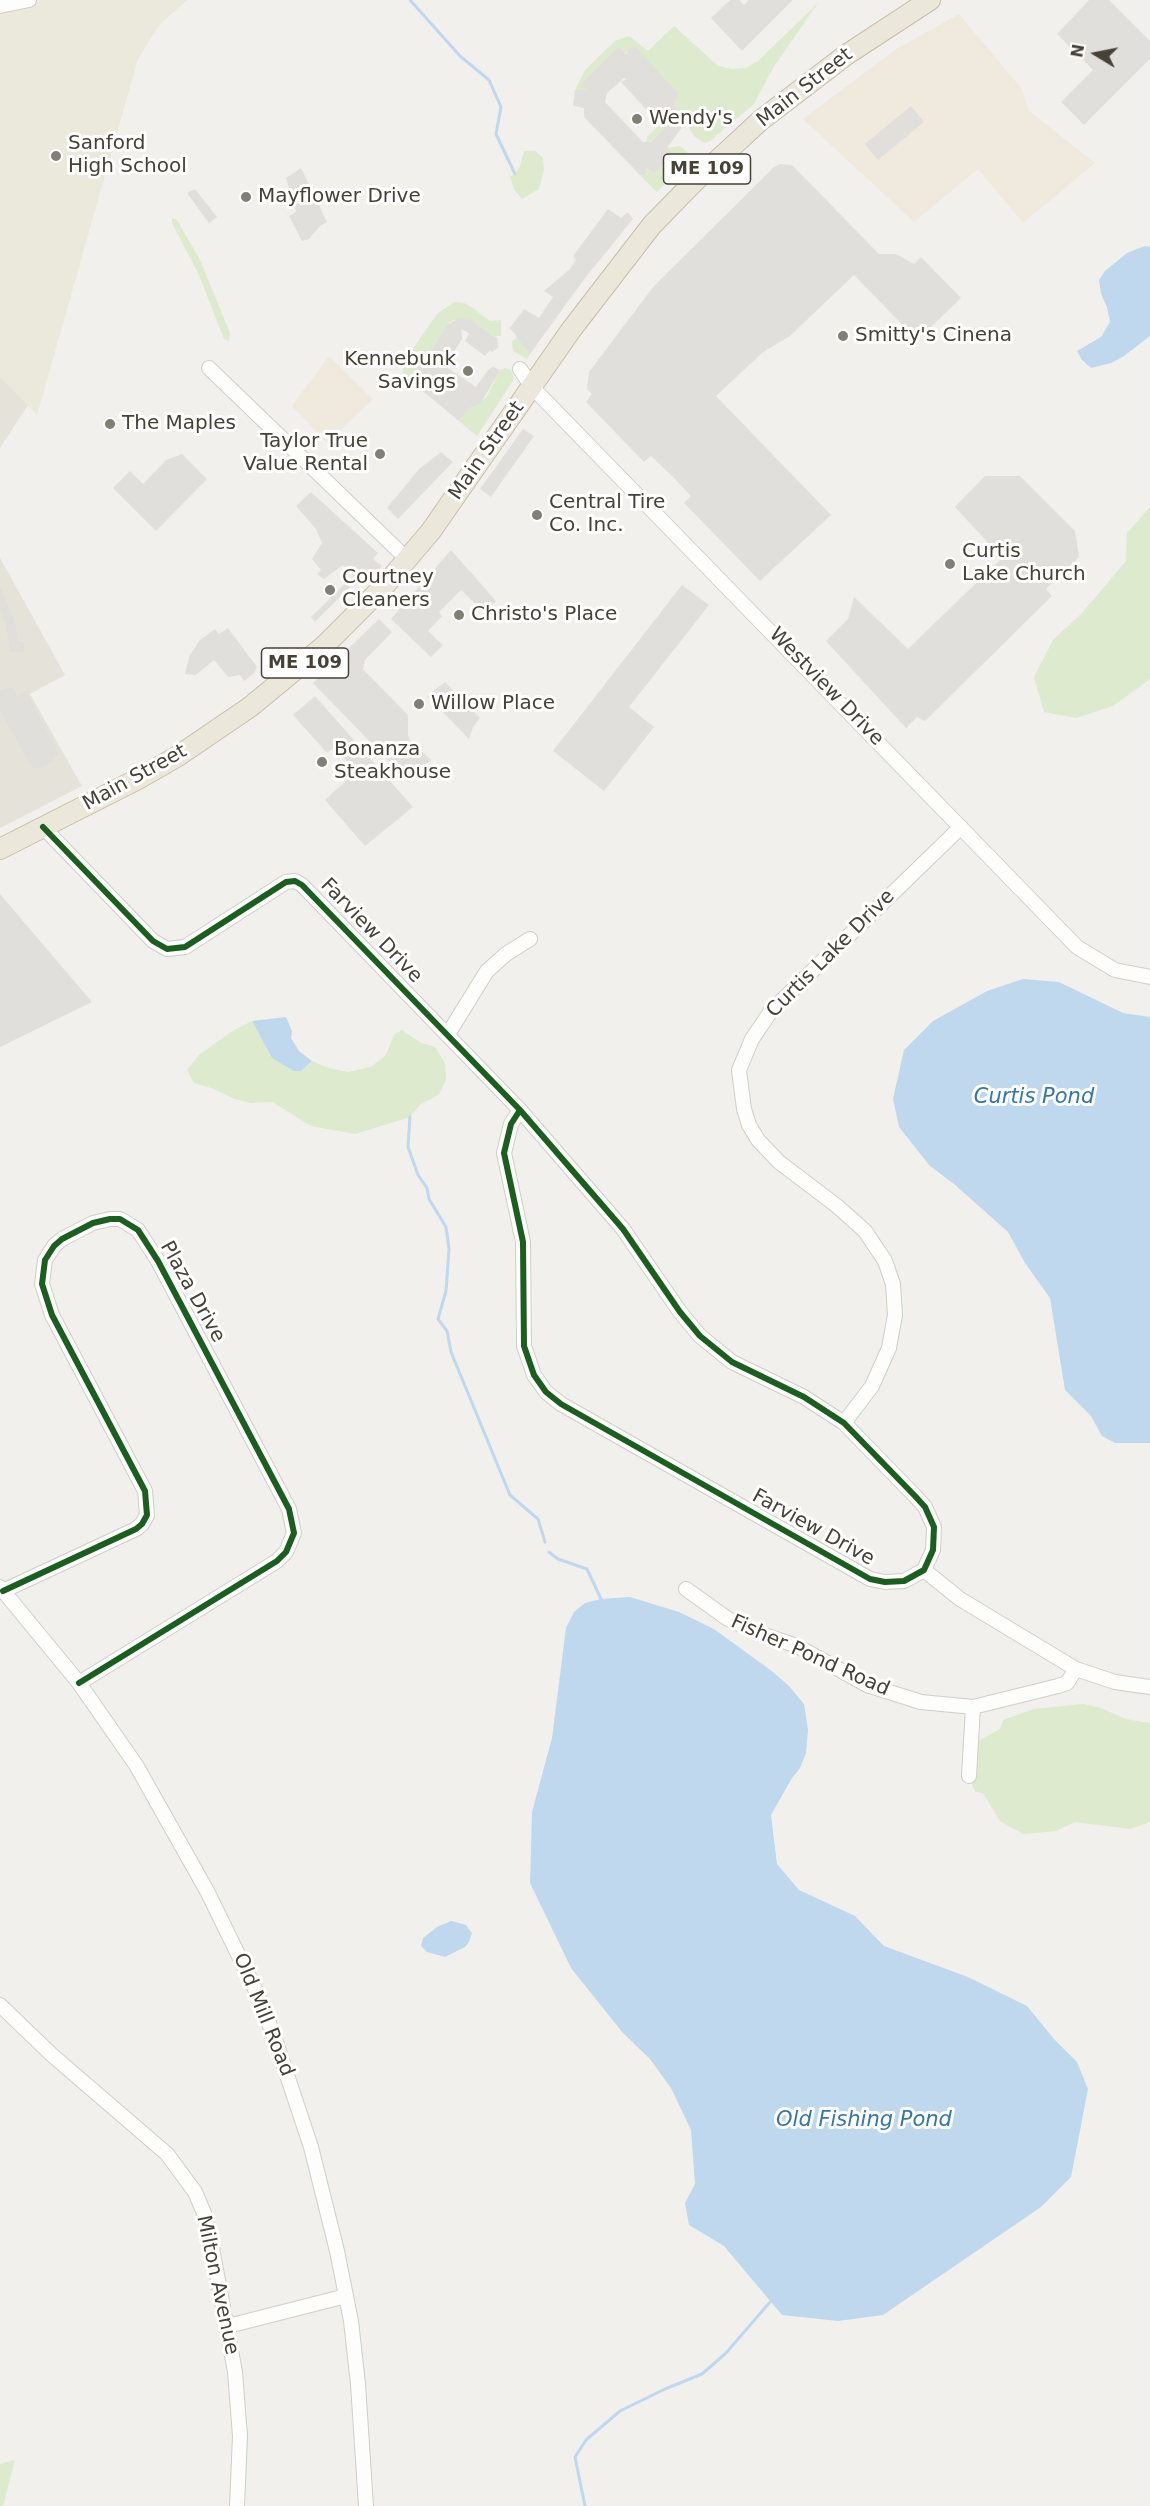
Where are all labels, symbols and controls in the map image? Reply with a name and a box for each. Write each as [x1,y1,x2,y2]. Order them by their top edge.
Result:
north arrow [1066,24,1126,84]
street label: Main Street [752,43,858,133]
text: N [1067,43,1088,59]
place label: Wendy's [649,107,733,131]
marker: Wendy's [630,112,644,126]
place label: Sanford High School [68,132,187,179]
marker: Sanford High School [49,149,63,163]
road number: ME 109 [664,154,750,184]
place label: Mayflower Drive [258,185,421,209]
marker: Mayflower Drive [239,190,253,204]
place label: Smitty's Cinena [855,324,1012,348]
marker: Smitty's Cinena [836,329,850,343]
place label: Kennebunk Savings [344,348,456,395]
marker: Kennebunk Savings [461,364,475,378]
street label: Main Street [444,397,530,505]
place label: The Maples [122,412,236,436]
marker: The Maples [103,417,117,431]
place label: Taylor True Value Rental [243,430,368,477]
marker: Taylor True Value Rental [373,447,387,461]
place label: Central Tire Co. Inc. [549,491,665,538]
marker: Central Tire Co. Inc. [530,508,544,522]
place label: Curtis Lake Church [962,540,1086,587]
marker: Curtis Lake Church [943,557,957,571]
place label: Courtney Cleaners [342,566,434,613]
marker: Courtney Cleaners [323,583,337,597]
place label: Christo's Place [471,603,617,627]
marker: Christo's Place [452,608,466,622]
street label: Westview Drive [764,623,888,751]
road number: ME 109 [262,648,348,678]
place label: Willow Place [431,692,555,716]
marker: Willow Place [412,697,426,711]
place label: Bonanza Steakhouse [334,738,451,785]
street label: Main Street [79,740,191,816]
marker: Bonanza Steakhouse [315,755,329,769]
street label: Farview Drive [315,874,427,988]
street label: Curtis Lake Drive [762,885,900,1023]
water label: Curtis Pond [974,1085,1094,1111]
street label: Plaza Drive [154,1237,230,1347]
street label: Farview Drive [748,1485,878,1571]
street label: Fisher Pond Road [727,1610,893,1702]
street label: Old Mill Road [227,1950,299,2080]
water label: Old Fishing Pond [776,2108,952,2134]
street label: Milton Avenue [191,2213,243,2357]

